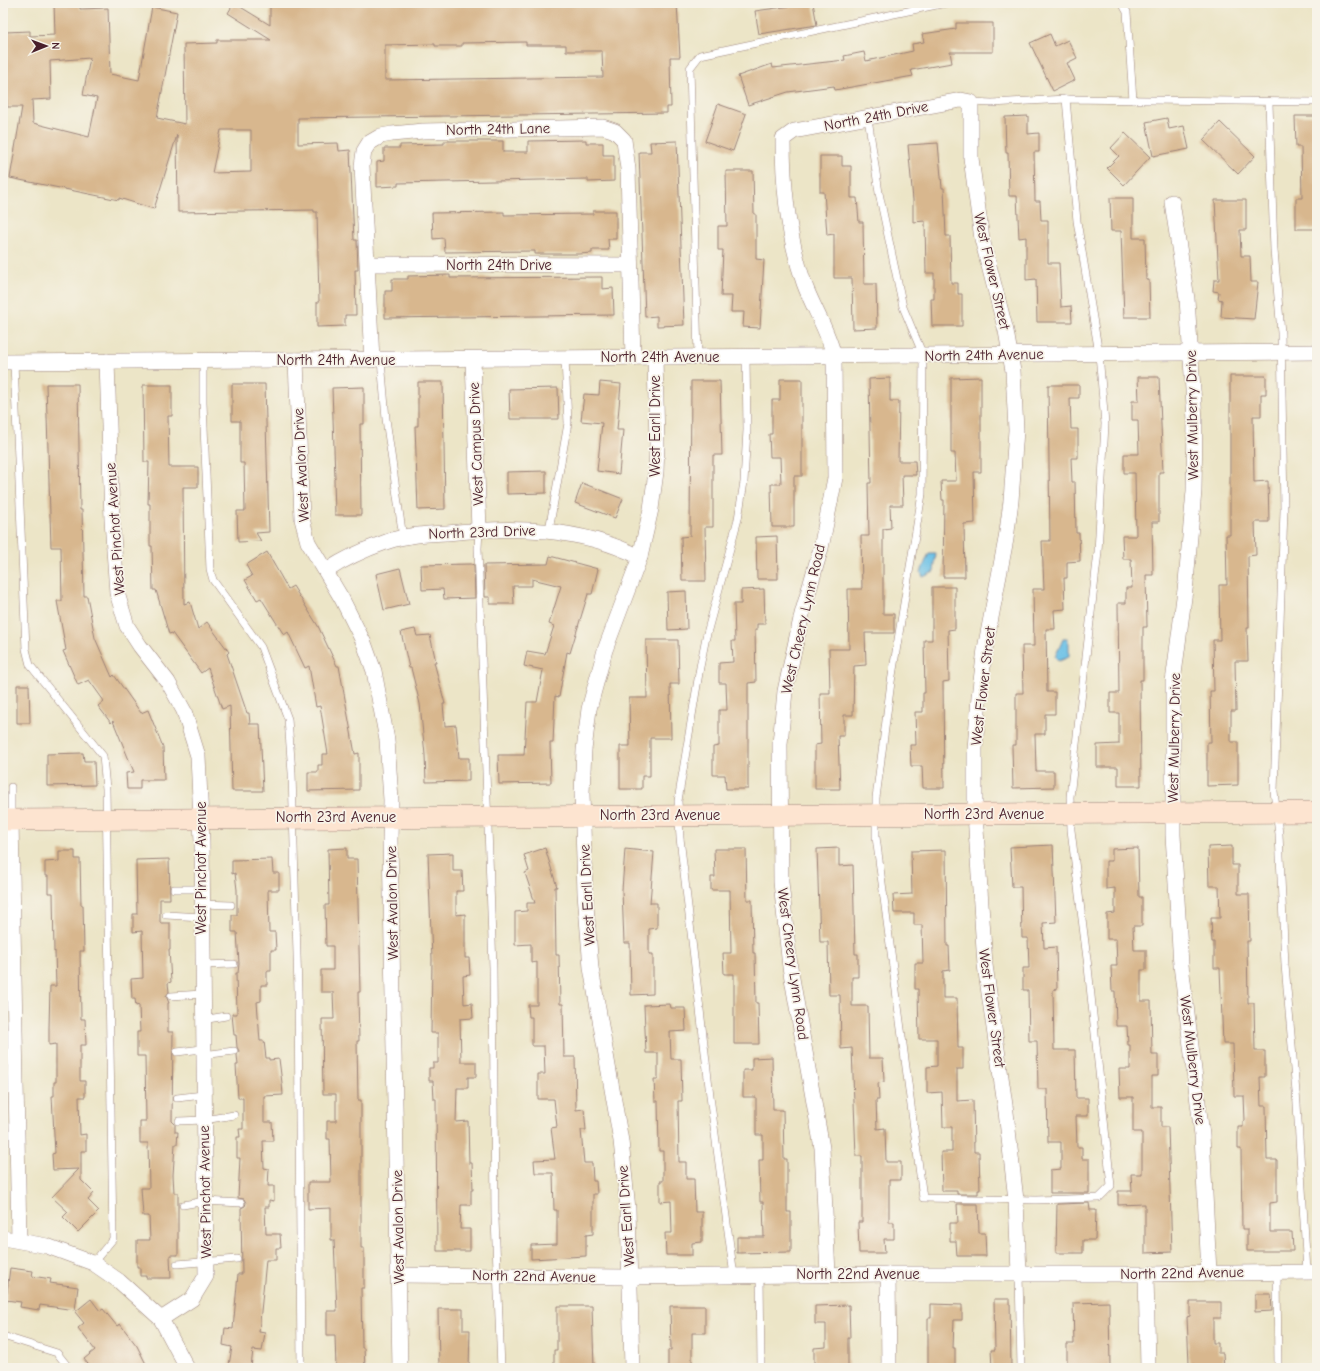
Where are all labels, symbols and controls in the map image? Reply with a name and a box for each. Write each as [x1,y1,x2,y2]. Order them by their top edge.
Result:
north arrow [26,26,66,66]
text: N [49,42,62,50]
street label: North 24th Drive [822,97,930,135]
street label: North 24th Lane [446,119,551,139]
street label: West Flower Street [970,211,1014,332]
street label: North 24th Drive [446,256,552,274]
street label: North 24th Avenue [924,345,1044,365]
street label: North 24th Avenue [600,348,720,366]
street label: West Mulberry Drive [1182,349,1202,480]
street label: North 24th Avenue [276,351,396,369]
street label: West Earll Drive [646,375,664,477]
street label: West Campus Drive [465,381,487,506]
street label: West Avalon Drive [289,407,313,523]
street label: West Pinchot Avenue [101,461,129,596]
street label: North 23rd Drive [428,521,536,543]
street label: West Cheery Lynn Road [777,542,829,696]
street label: West Flower Street [967,625,999,746]
street label: West Mulberry Drive [1164,672,1184,803]
street label: West Pinchot Avenue [192,801,210,935]
street label: North 23rd Avenue [924,805,1045,823]
street label: North 23rd Avenue [600,806,721,824]
street label: North 23rd Avenue [276,808,397,826]
street label: West Earll Drive [575,843,599,946]
street label: West Avalon Drive [382,845,402,960]
street label: West Cheery Lynn Road [773,887,813,1041]
street label: West Flower Street [975,948,1009,1069]
street label: West Mulberry Drive [1176,994,1210,1126]
street label: West Pinchot Avenue [195,1125,215,1259]
street label: West Earll Drive [613,1164,639,1267]
street label: West Avalon Drive [388,1169,408,1284]
street label: North 22nd Avenue [1120,1263,1244,1283]
street label: North 22nd Avenue [796,1265,920,1283]
street label: North 22nd Avenue [472,1266,596,1286]

